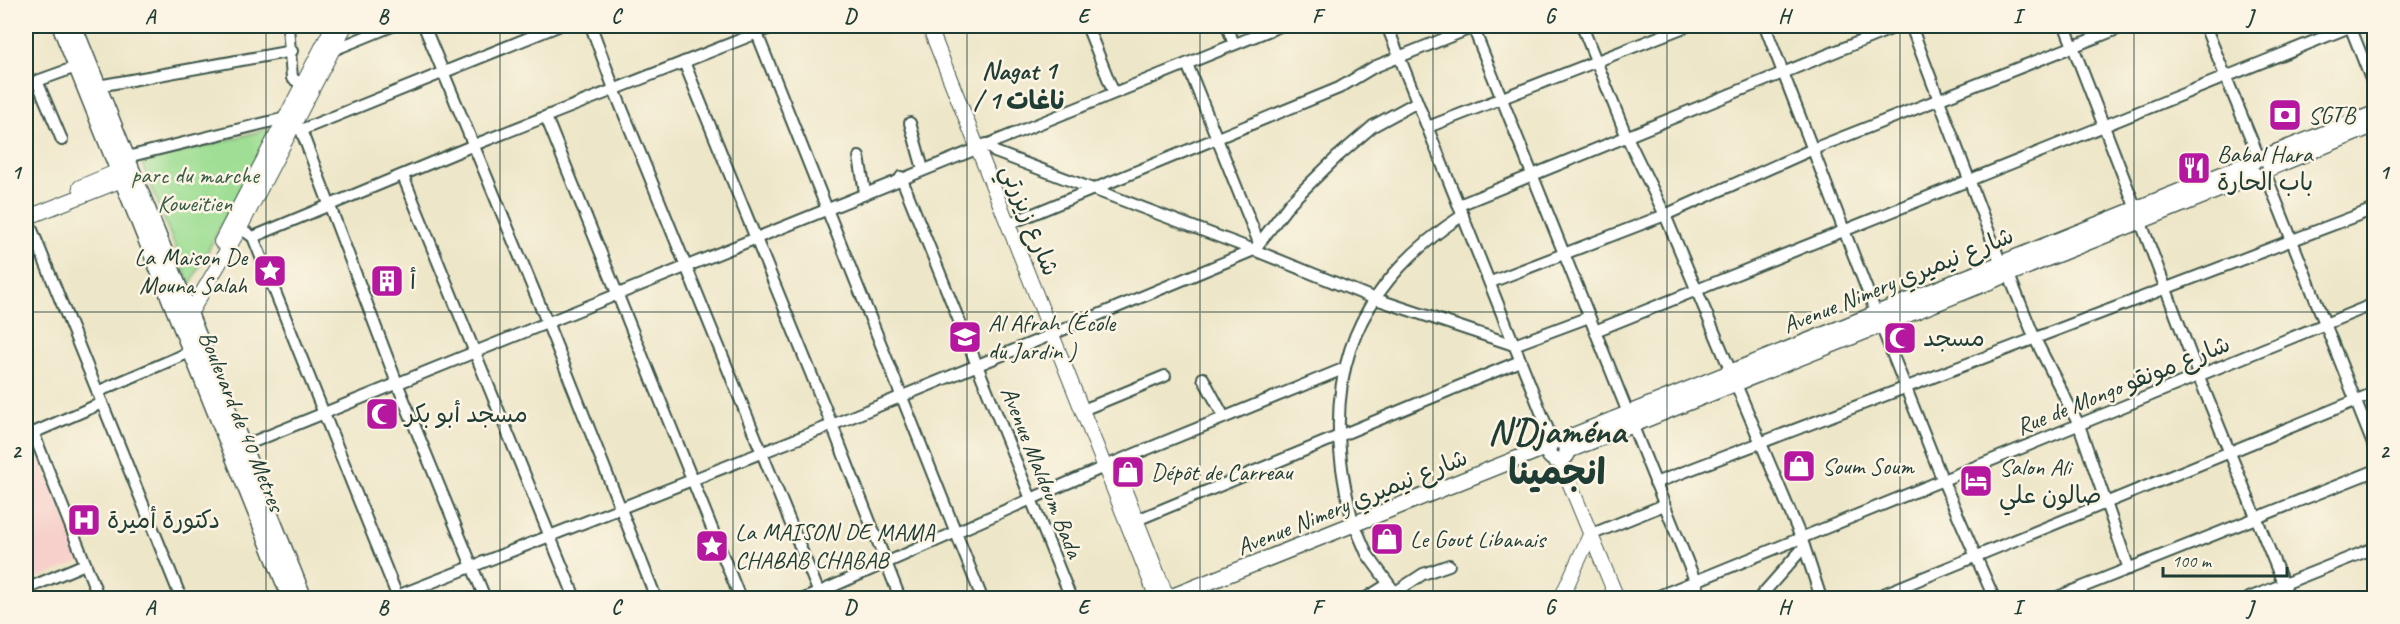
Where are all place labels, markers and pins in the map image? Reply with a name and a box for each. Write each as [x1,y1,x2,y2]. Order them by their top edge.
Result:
bank icon: SGTB [2267,97,2303,133]
place label: SGTB [2308,100,2357,130]
place label: Babal Hara باب الحارة [2217,139,2314,197]
restaurant icon: Babal Hara باب الحارة [2176,150,2212,186]
place label: La Maison De Mouna Salah [134,242,249,300]
place icon: La Maison De Mouna Salah [252,253,288,289]
building icon: أ [369,263,405,299]
place label: أ [410,266,416,296]
place label: Al Afrah (École du Jardin ) [988,308,1117,366]
school or university icon: Al Afrah (École du Jardin ) [947,319,983,355]
mosque icon: مسجد [1882,320,1918,356]
place label: مسجد [1923,323,1985,353]
mosque icon: مسجد أبو بكر [364,396,400,432]
place label: مسجد أبو بكر [403,399,528,429]
shop icon: Soum Soum [1781,448,1817,484]
place label: Soum Soum [1822,451,1915,481]
place label: Salon Ali صالون علي [1999,452,2102,516]
shop icon: Dépôt de Carreau [1110,454,1146,490]
place label: Dépôt de Carreau [1151,457,1295,487]
hotel icon: Salon Ali صالون علي [1958,463,1994,499]
hospital icon: دكتورة أميرة [66,502,102,538]
place label: دكتورة أميرة [107,505,220,535]
place label: La MAISON DE MAMA CHABAB CHABAB [735,517,936,575]
shop icon: Le Gout Libanais [1369,521,1405,557]
place label: Le Gout Libanais [1410,524,1548,554]
place icon: La MAISON DE MAMA CHABAB CHABAB [694,528,730,564]

